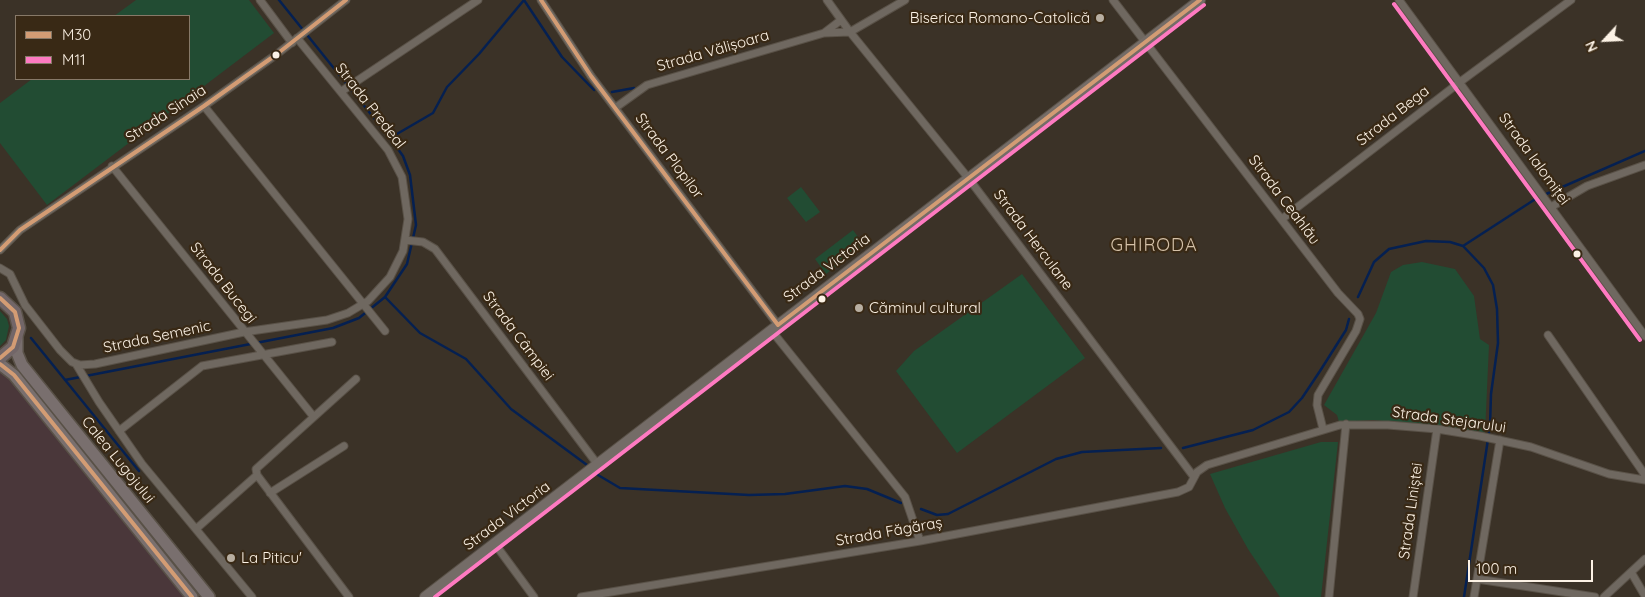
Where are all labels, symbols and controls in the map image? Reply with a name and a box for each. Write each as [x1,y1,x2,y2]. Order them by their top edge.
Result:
place label: Biserica Romano-Catolică [910,9,1090,27]
marker: Biserica Romano-Catolică [1094,12,1106,24]
legend [15,15,190,80]
north arrow [1580,15,1630,65]
text: M30 [62,25,91,44]
street label: Strada Vălișoara [655,26,771,76]
text: N [1581,38,1602,55]
text: M11 [62,50,86,69]
unlabelled marker [271,50,281,60]
street label: Strada Predeal [331,60,409,152]
street label: Strada Sinaia [122,81,210,147]
street label: Strada Bega [1353,82,1433,150]
street label: Strada Ialomiței [1495,109,1573,209]
street label: Strada Plopilor [631,110,707,202]
street label: Strada Ceahlău [1245,152,1323,248]
street label: Strada Herculane [989,186,1077,294]
street label: Strada Victoria [780,230,874,306]
district label: GHIRODA [1110,235,1198,257]
street label: Strada Bucegi [186,239,260,327]
unlabelled marker [1572,249,1582,259]
street label: Strada Câmpiei [479,288,557,384]
unlabelled marker [817,294,827,304]
place label: Căminul cultural [869,299,981,317]
marker: Căminul cultural [853,302,865,314]
street label: Strada Semenic [102,317,212,357]
street label: Strada Stejarului [1391,403,1507,437]
street label: Calea Lugojului [78,413,158,507]
street label: Strada Liniștei [1395,462,1427,560]
street label: Strada Victoria [460,478,554,554]
street label: Strada Făgăraș [834,514,944,550]
place label: La Piticu' [241,549,302,567]
scale bar [1470,550,1595,582]
marker: La Piticu' [225,552,237,564]
text: 100 m [1476,559,1517,578]

